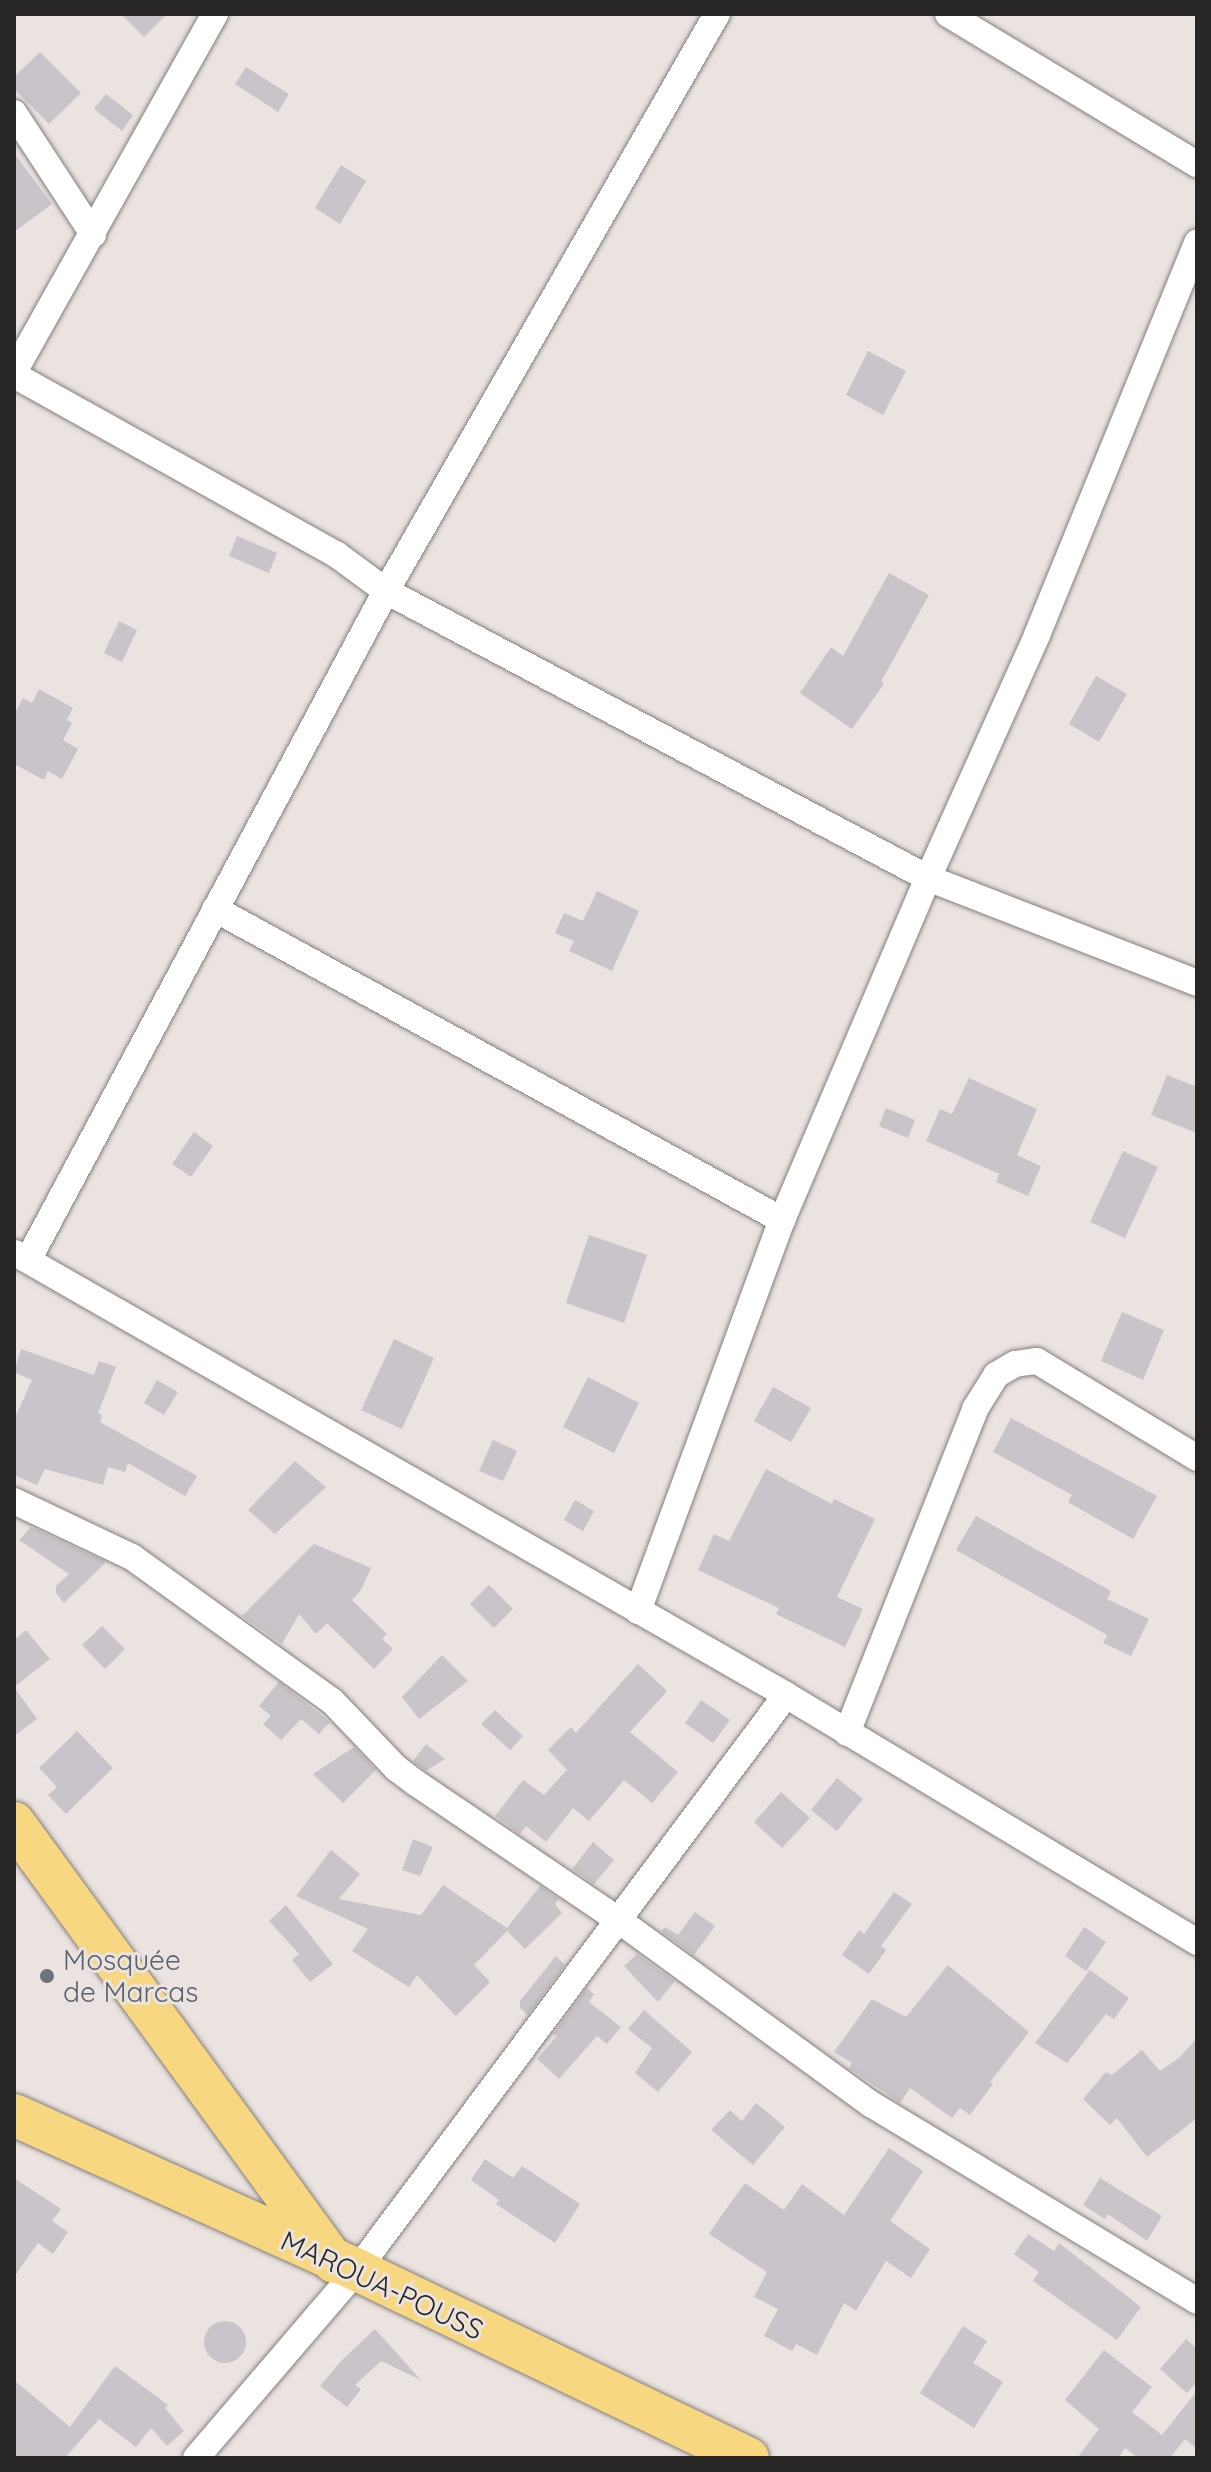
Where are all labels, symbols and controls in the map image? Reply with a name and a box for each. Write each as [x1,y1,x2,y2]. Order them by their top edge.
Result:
place label: Mosquée de Marcas [63,1943,198,2009]
marker: Mosquée de Marcas [38,1967,56,1985]
street label: MAROUA-POUSS [276,2223,488,2347]

